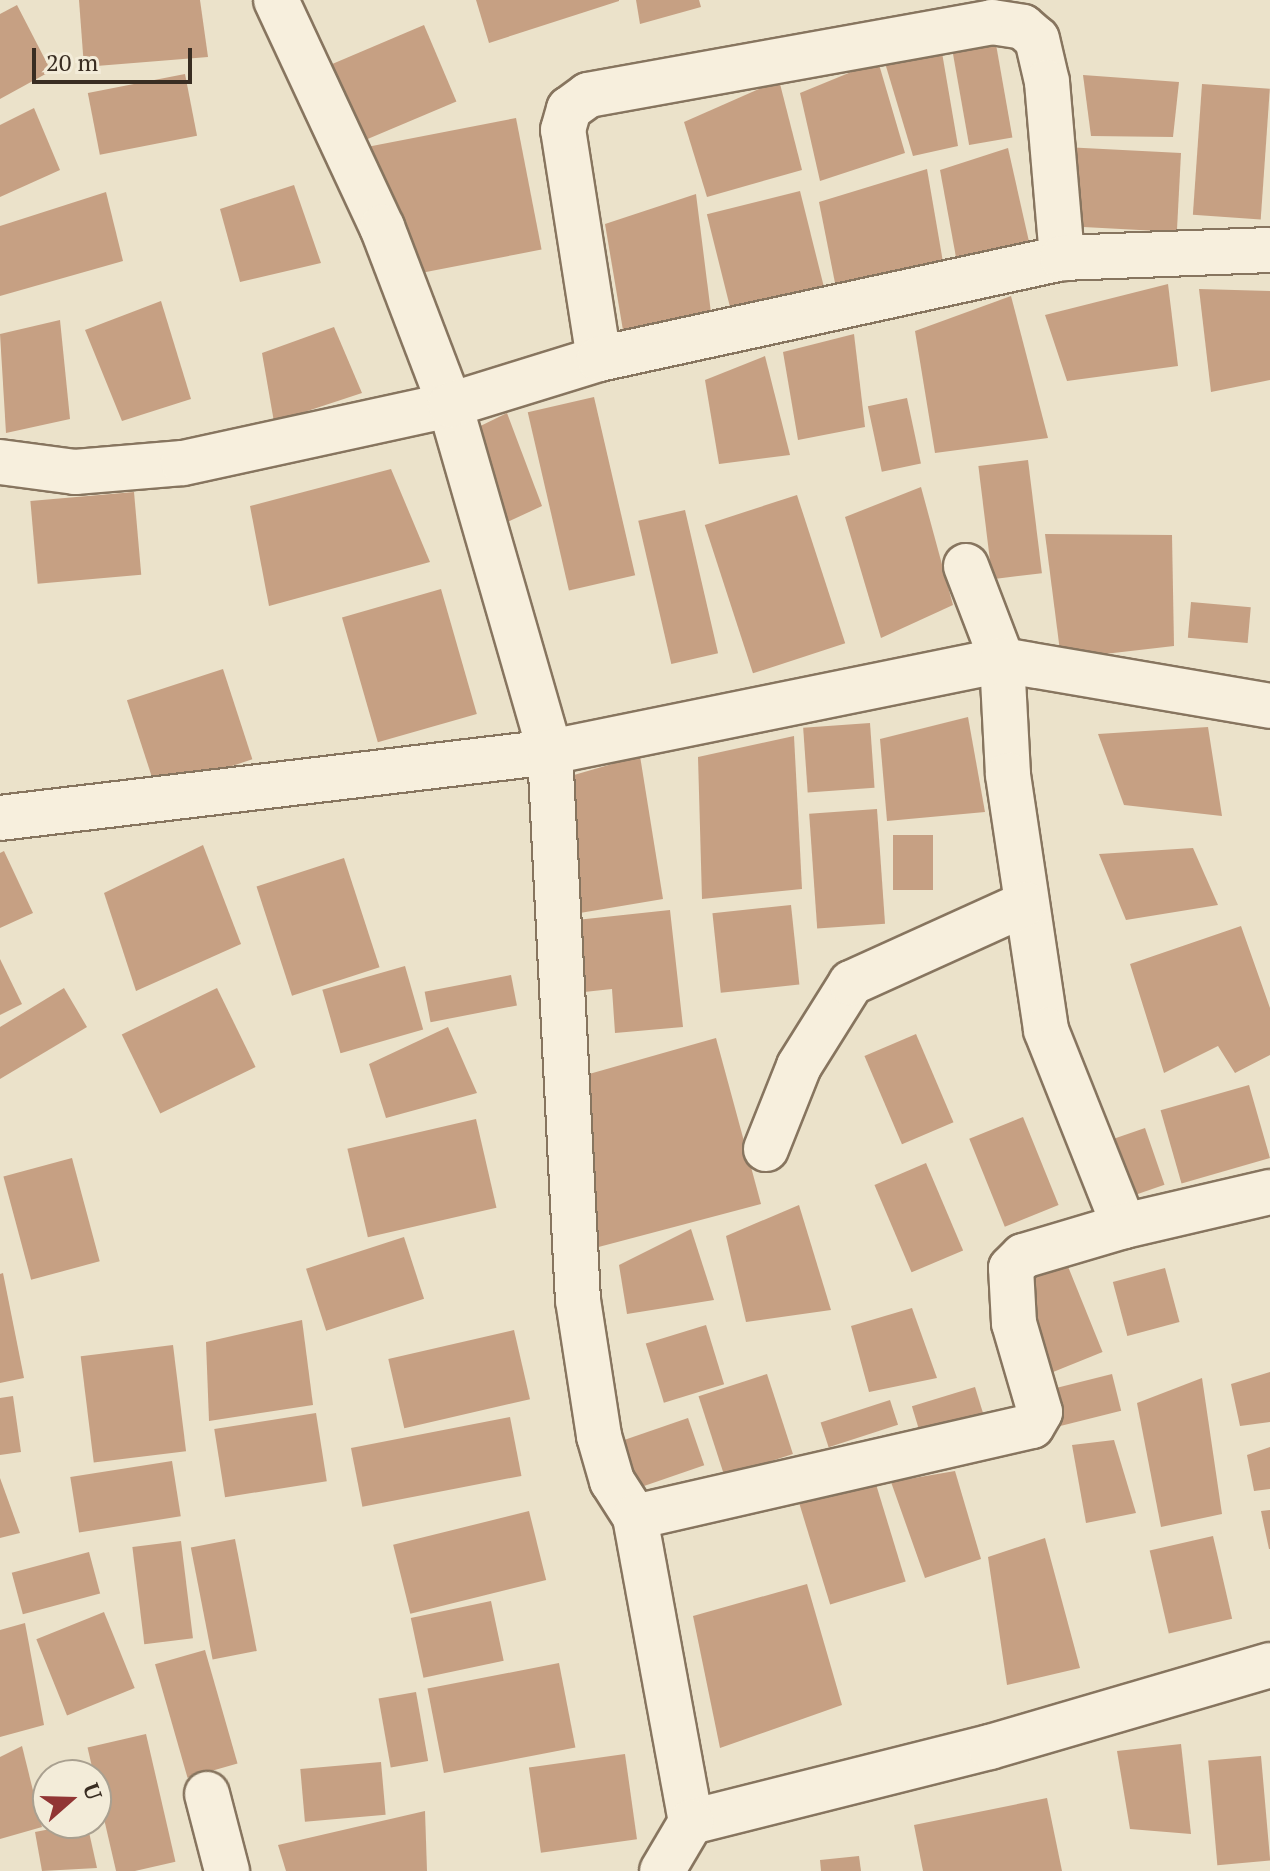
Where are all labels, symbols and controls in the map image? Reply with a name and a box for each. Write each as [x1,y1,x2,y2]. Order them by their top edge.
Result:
scale bar [36,32,196,82]
text: 20 m [46,46,98,78]
north arrow [32,1759,112,1839]
text: U [77,1779,109,1804]

